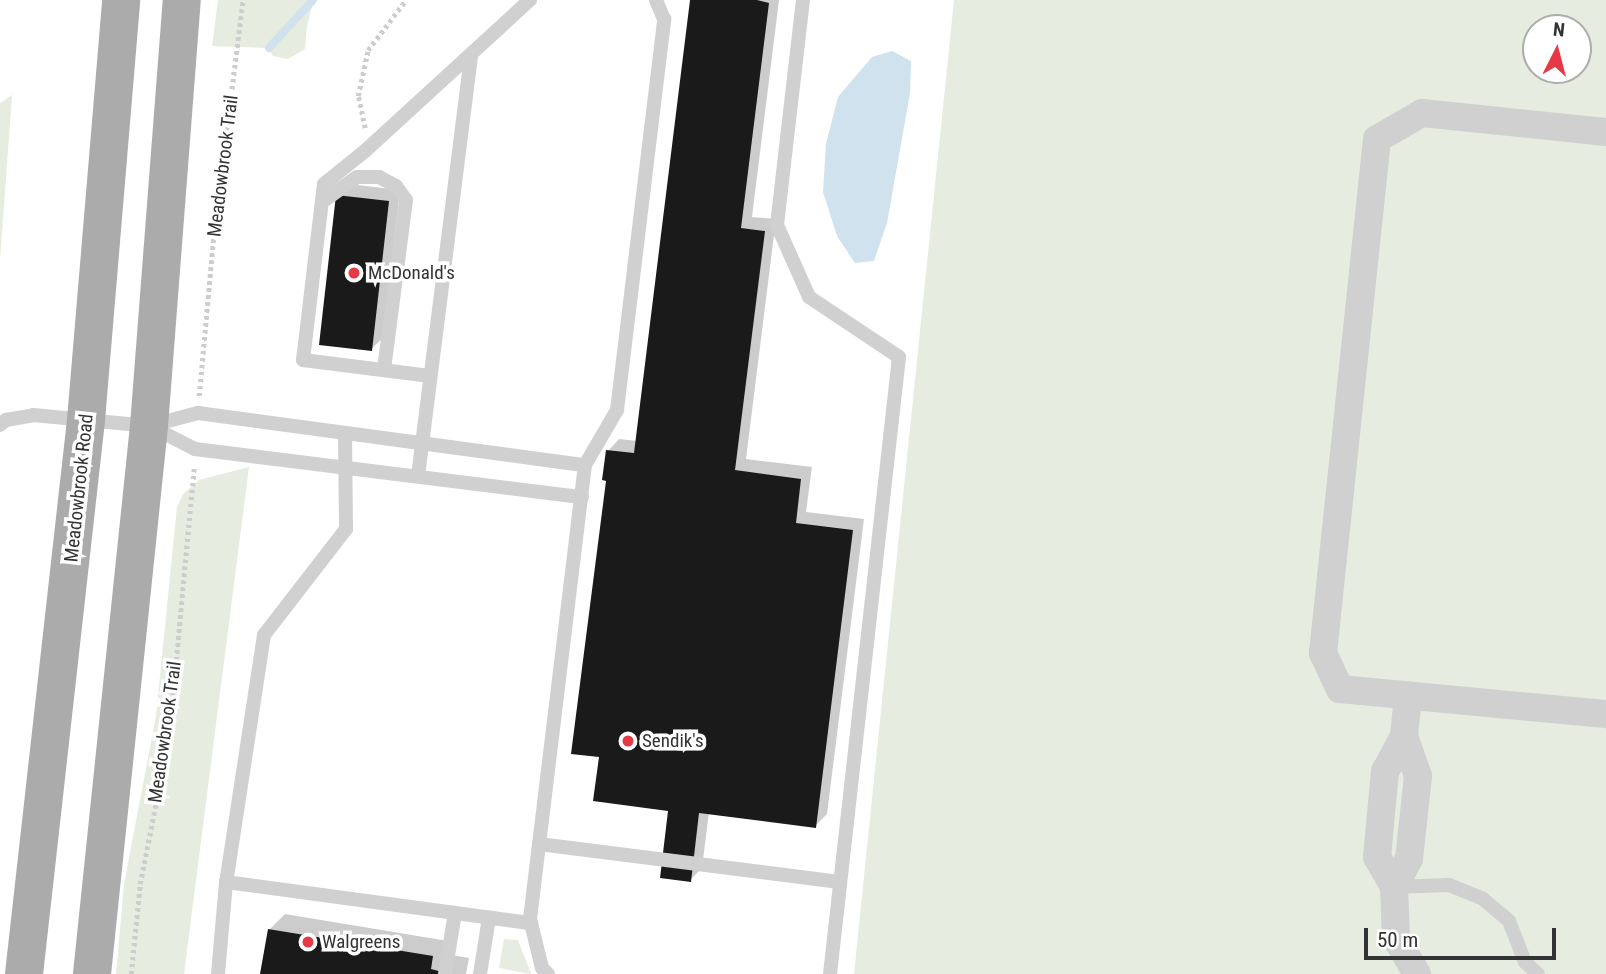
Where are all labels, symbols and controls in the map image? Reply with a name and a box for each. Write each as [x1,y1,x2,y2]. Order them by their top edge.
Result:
north arrow [1522,14,1592,84]
text: N [1552,18,1566,42]
street label: Meadowbrook Trail [203,94,243,238]
place label: McDonald's [368,262,455,284]
marker: McDonald's [346,265,362,281]
street label: Meadowbrook Road [60,413,98,563]
street label: Meadowbrook Trail [144,660,186,804]
place label: Sendik's [642,730,704,752]
marker: Sendik's [620,733,636,749]
scale bar [1368,914,1560,958]
text: 50 m [1377,928,1418,952]
place label: Walgreens [322,931,400,953]
marker: Walgreens [300,934,316,950]

